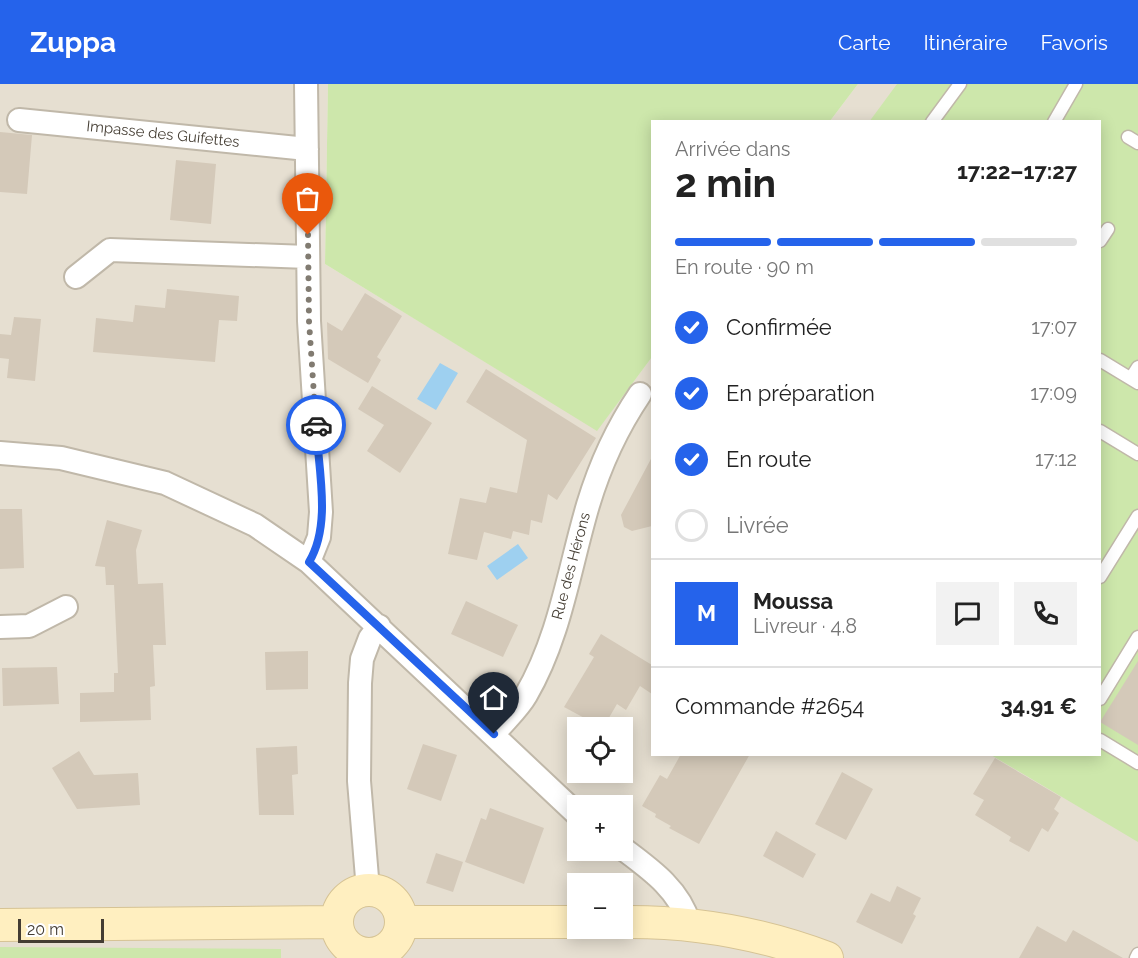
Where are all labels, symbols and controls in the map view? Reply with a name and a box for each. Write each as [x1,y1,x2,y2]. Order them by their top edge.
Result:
text: Zuppa [30,26,116,59]
text: Carte [838,30,890,55]
text: Itinéraire [923,30,1007,55]
text: Favoris [1040,30,1108,55]
street label: Impasse des Guifettes [86,117,240,151]
text: Arrivée dans [675,137,790,161]
text: 17:22–17:27 [957,158,1077,184]
text: 2 min [675,160,776,206]
pin [282,173,333,235]
icon: bag [291,182,324,215]
text: En route · 90 m [675,255,814,279]
icon: check [675,311,708,344]
text: Confirmée [726,314,832,340]
text: 17:07 [1031,315,1077,339]
icon: check [675,377,708,410]
text: En préparation [726,380,875,406]
text: 17:09 [1030,381,1077,405]
courier [286,395,346,455]
icon: car [300,409,333,442]
icon: check [675,443,708,476]
text: En route [726,446,811,472]
text: 17:12 [1035,447,1077,471]
street label: Rue des Hérons [548,510,594,622]
text: Livrée [726,512,789,538]
button: chat [936,582,999,645]
button: phone [1014,582,1077,645]
text: Moussa [753,588,833,614]
text: M [697,600,716,626]
text: Livreur · 4.8 [753,614,857,638]
pin [468,672,519,734]
icon: home [477,681,510,714]
text: Commande #2654 [675,693,864,719]
text: 34.91 € [1001,693,1077,719]
map controls [567,717,633,939]
button: locate [567,717,633,783]
button: + [567,795,633,861]
button: − [567,873,633,939]
scale bar [18,916,104,944]
text: 20 m [27,920,64,939]

